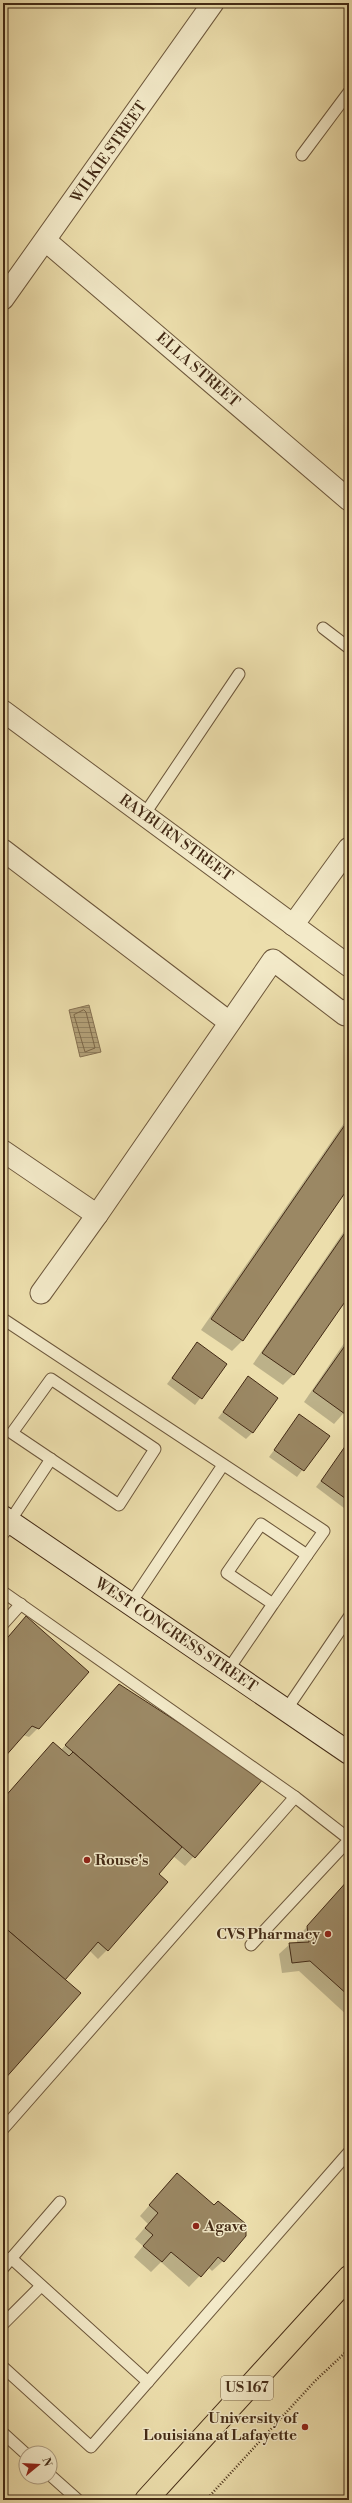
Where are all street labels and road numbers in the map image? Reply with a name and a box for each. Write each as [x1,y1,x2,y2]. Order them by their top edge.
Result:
street label: WILKIE STREET [66,97,151,207]
street label: ELLA STREET [152,328,244,412]
street label: RAYBURN STREET [115,790,237,886]
street label: WEST CONGRESS STREET [90,1573,261,1697]
road number: US 167 [221,2376,273,2400]

